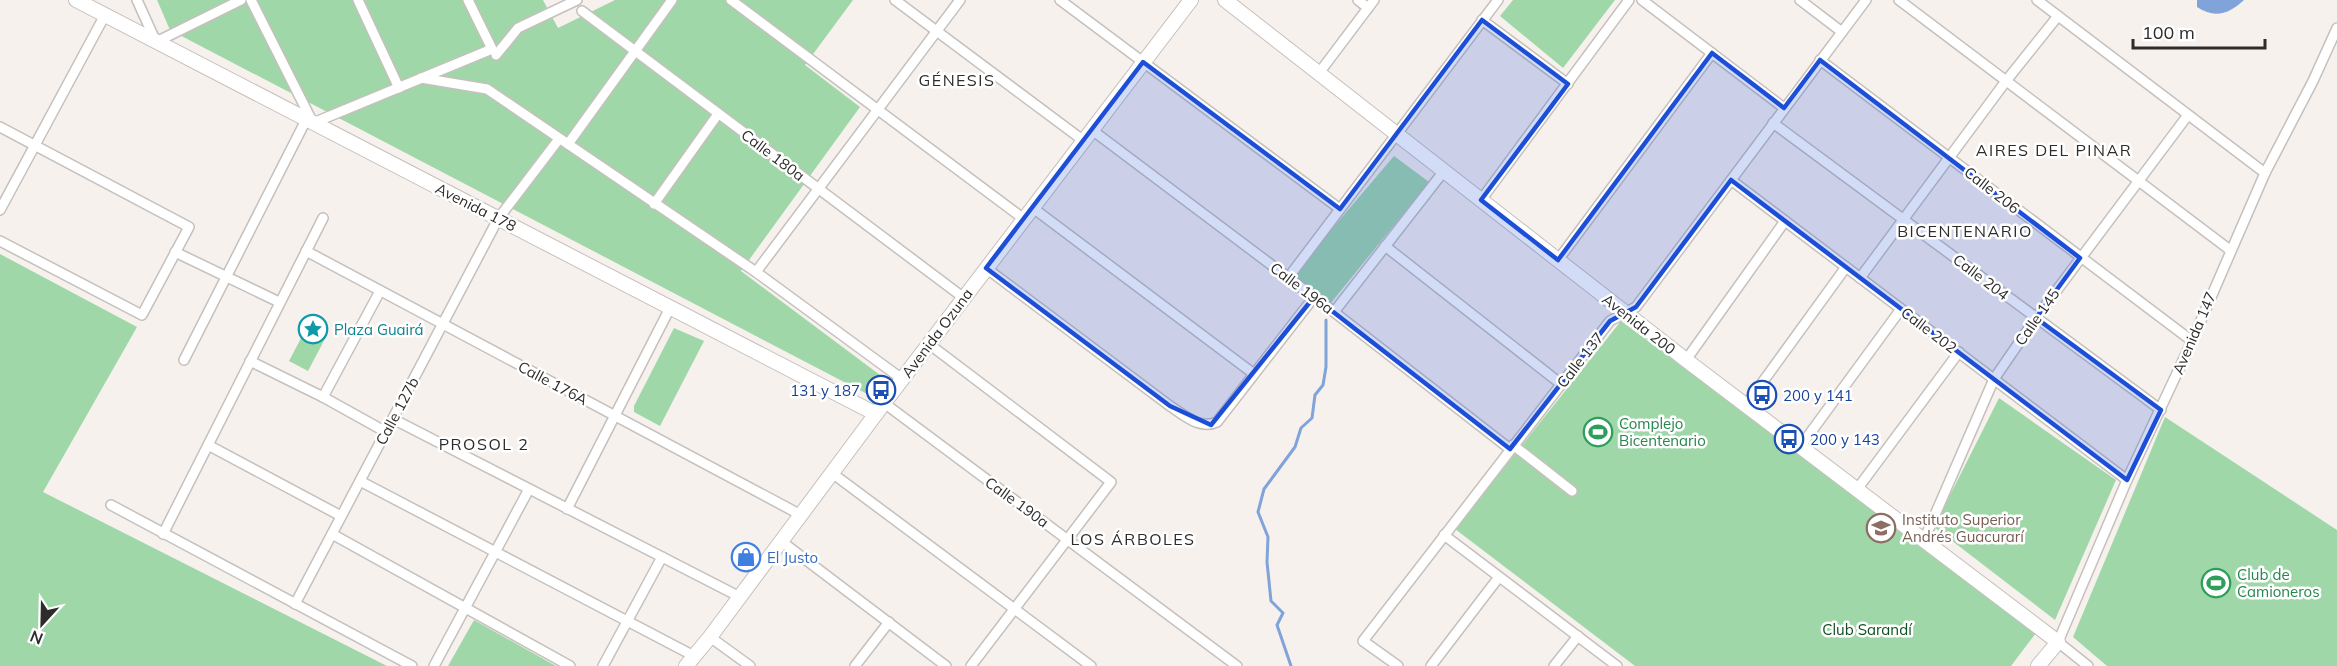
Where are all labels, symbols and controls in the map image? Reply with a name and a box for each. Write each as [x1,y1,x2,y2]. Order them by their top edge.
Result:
scale bar [2133,12,2265,50]
text: 100 m [2142,21,2195,44]
district label: GÉNESIS [919,70,995,90]
street label: Calle 180a [738,125,808,185]
district label: AIRES DEL PINAR [1976,140,2132,160]
street label: Calle 206 [1960,162,2024,218]
street label: Avenida 178 [433,179,519,235]
district label: BICENTENARIO [1897,221,2033,241]
street label: Calle 204 [1949,250,2013,304]
street label: Calle 196a [1267,258,1337,318]
street label: Avenida Ozuna [897,285,977,381]
street label: Calle 145 [2011,285,2063,349]
street label: Avenida 200 [1599,289,1679,359]
street label: Avenida 147 [2168,289,2220,377]
street label: Calle 202 [1897,303,1961,357]
place icon: Plaza Guairá [297,313,329,345]
place label: Plaza Guairá [334,320,424,339]
street label: Calle 137 [1552,328,1608,392]
street label: Calle 176A [515,357,591,409]
street label: Calle 127b [371,374,423,448]
bus stop icon: 131 y 187 [865,374,897,406]
bus stop icon: 200 y 141 [1746,379,1778,411]
place label: 131 y 187 [790,381,860,400]
place label: 200 y 141 [1783,386,1853,405]
place label: Complejo Bicentenario [1619,414,1706,450]
sports icon: Complejo Bicentenario [1582,416,1614,448]
bus stop icon: 200 y 143 [1773,423,1805,455]
place label: 200 y 143 [1810,430,1880,449]
district label: PROSOL 2 [439,434,529,454]
street label: Calle 190a [981,472,1053,532]
place label: Instituto Superior Andrés Guacurarí [1902,510,2025,546]
school or university icon: Instituto Superior Andrés Guacurarí [1865,512,1897,544]
district label: LOS ÁRBOLES [1070,529,1196,549]
shop icon: El Justo [730,541,762,573]
place label: El Justo [767,548,818,567]
place label: Club de Camioneros [2237,565,2320,601]
sports icon: Club de Camioneros [2200,567,2232,599]
north arrow [12,594,72,654]
park label: Club Sarandí [1822,620,1913,639]
text: N [27,626,46,649]

